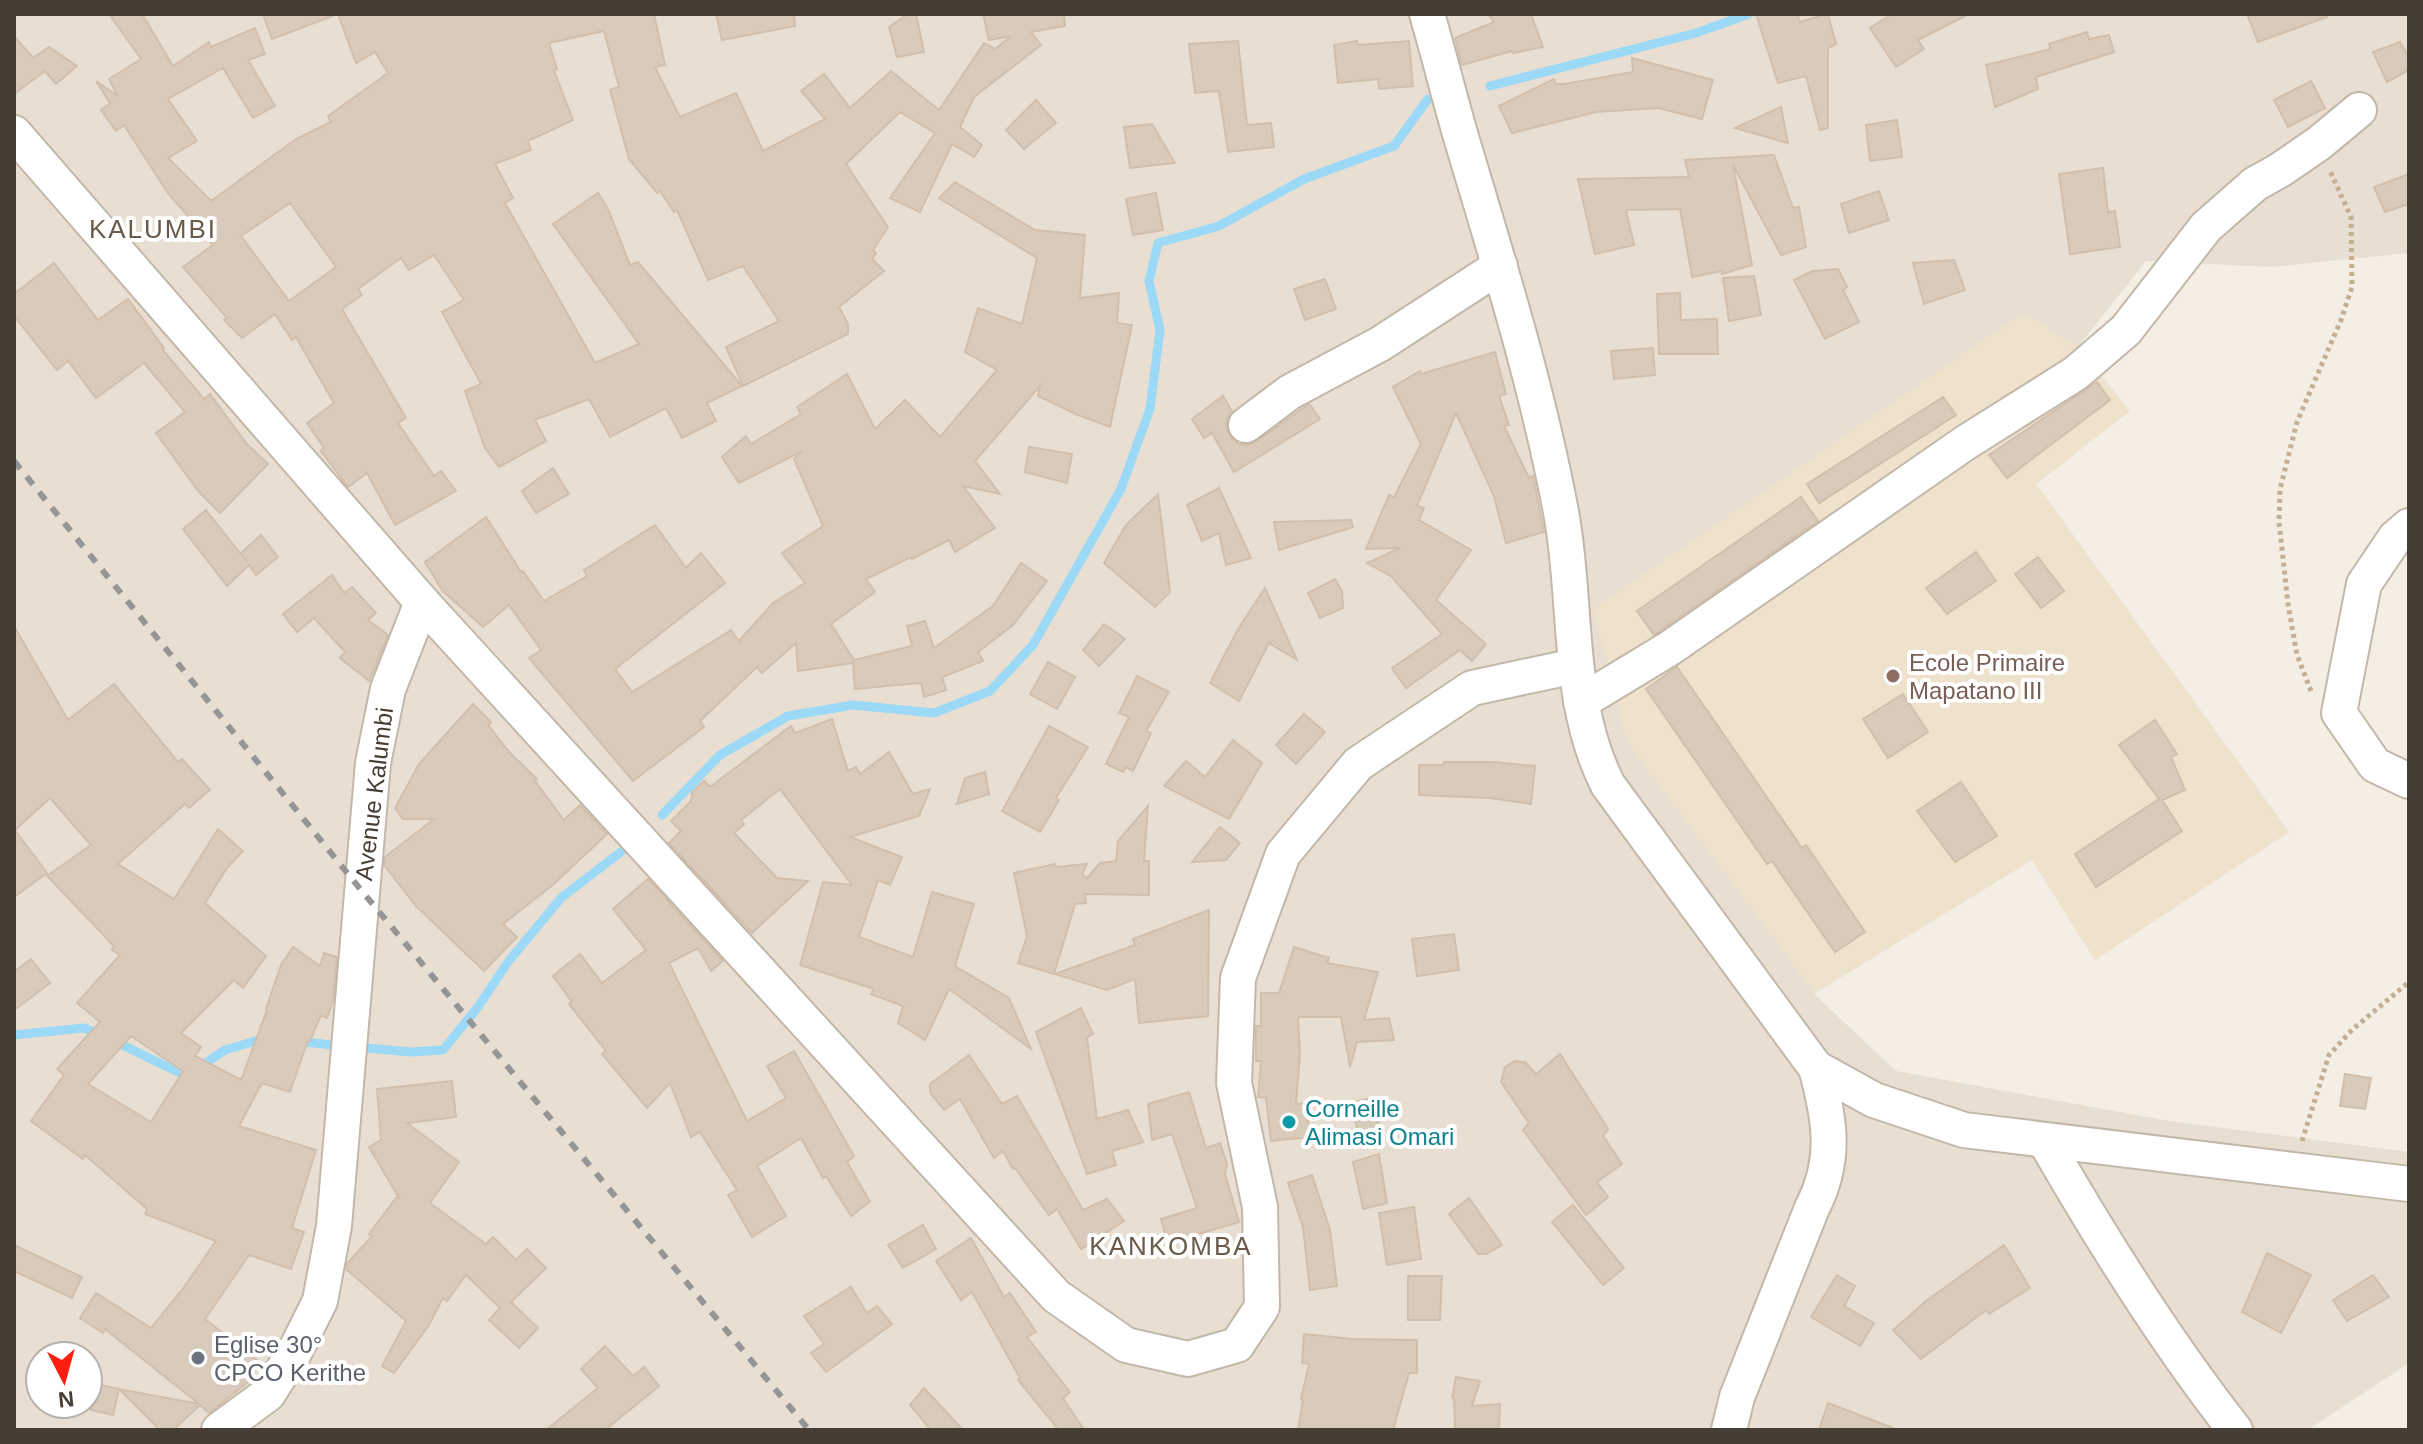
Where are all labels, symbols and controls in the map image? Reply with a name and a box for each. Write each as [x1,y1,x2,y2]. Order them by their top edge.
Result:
district label: KALUMBI [89,214,217,244]
place label: Ecole Primaire Mapatano III [1909,649,2065,704]
marker: Ecole Primaire Mapatano III [1884,667,1902,685]
street label: Avenue Kalumbi [350,706,398,882]
place label: Corneille Alimasi Omari [1305,1095,1454,1150]
marker: Corneille Alimasi Omari [1280,1113,1298,1131]
district label: KANKOMBA [1089,1231,1253,1261]
place label: Eglise 30° CPCO Kerithe [214,1331,366,1386]
north arrow [24,1340,104,1420]
marker: Eglise 30° CPCO Kerithe [189,1349,207,1367]
text: N [57,1386,75,1413]

